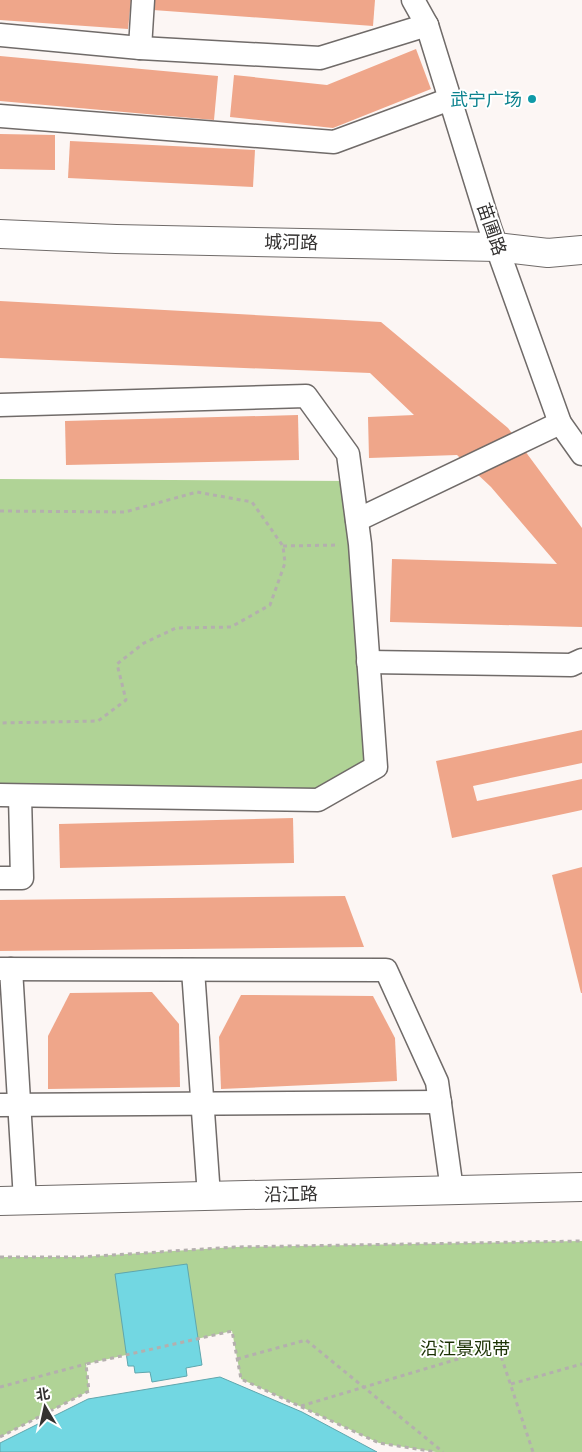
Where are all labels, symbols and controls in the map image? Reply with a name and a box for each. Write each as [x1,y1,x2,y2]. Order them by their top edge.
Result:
place label: 武宁广场 [450,89,522,110]
marker: 武宁广场 [526,93,538,105]
street label: 苗圃路 [473,200,511,258]
street label: 城河路 [264,231,318,253]
street label: 沿江路 [264,1183,318,1205]
park label: 沿江景观带 [420,1338,510,1359]
north arrow [20,1382,70,1432]
text: 北 [35,1385,51,1403]

